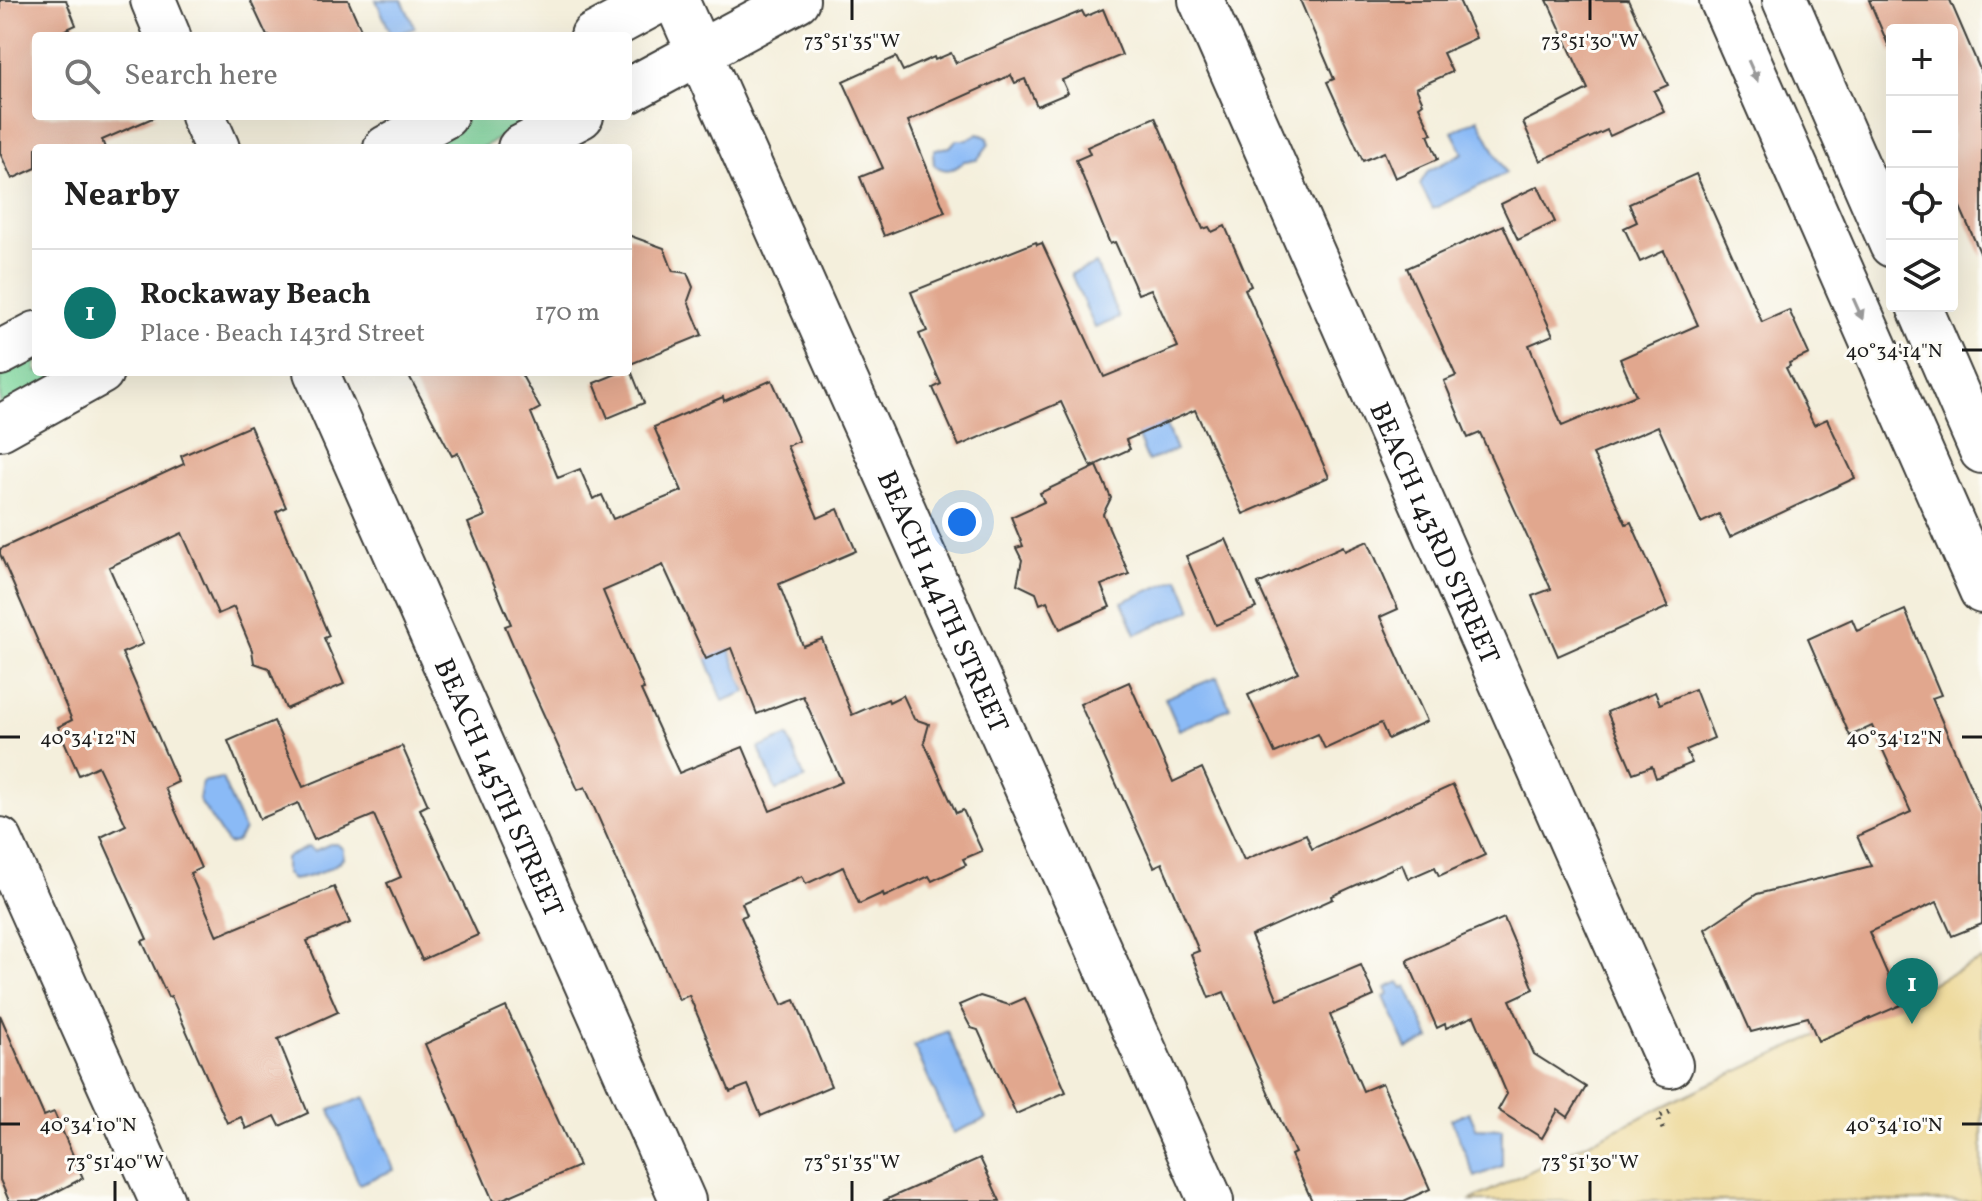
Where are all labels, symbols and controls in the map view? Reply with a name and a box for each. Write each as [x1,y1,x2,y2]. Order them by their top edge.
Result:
map controls [1886,24,1958,312]
button: + [1886,24,1958,96]
text: 73°51'35"W [804,28,900,56]
text: 73°51'30"W [1541,28,1639,56]
search box [32,32,632,120]
icon: search [60,54,104,98]
text: Search here [124,55,278,97]
one-way arrow [1747,60,1760,83]
button: − [1886,96,1958,168]
button: locate [1886,168,1958,240]
text: Nearby [64,173,180,220]
button: layers [1886,240,1958,312]
text: Rockaway Beach [140,274,371,316]
text: 1 [85,295,95,331]
text: 170 m [535,295,600,331]
one-way arrow [1851,298,1865,321]
text: Place · Beach 143rd Street [140,316,425,352]
text: 40°34'14"N [1846,338,1943,366]
street label: BEACH 143RD STREET [1358,396,1508,671]
street label: BEACH 144TH STREET [866,465,1017,739]
your location [942,502,982,542]
street label: BEACH 145TH STREET [423,653,572,924]
text: 40°34'12"N [40,725,136,753]
text: 40°34'12"N [1846,725,1942,753]
pin: 1 [1886,958,1938,1024]
text: 40°34'10"N [39,1112,137,1140]
text: 40°34'10"N [1845,1112,1943,1140]
text: 73°51'40"W [66,1149,164,1177]
text: 73°51'35"W [804,1149,900,1177]
text: 73°51'30"W [1541,1149,1639,1177]

